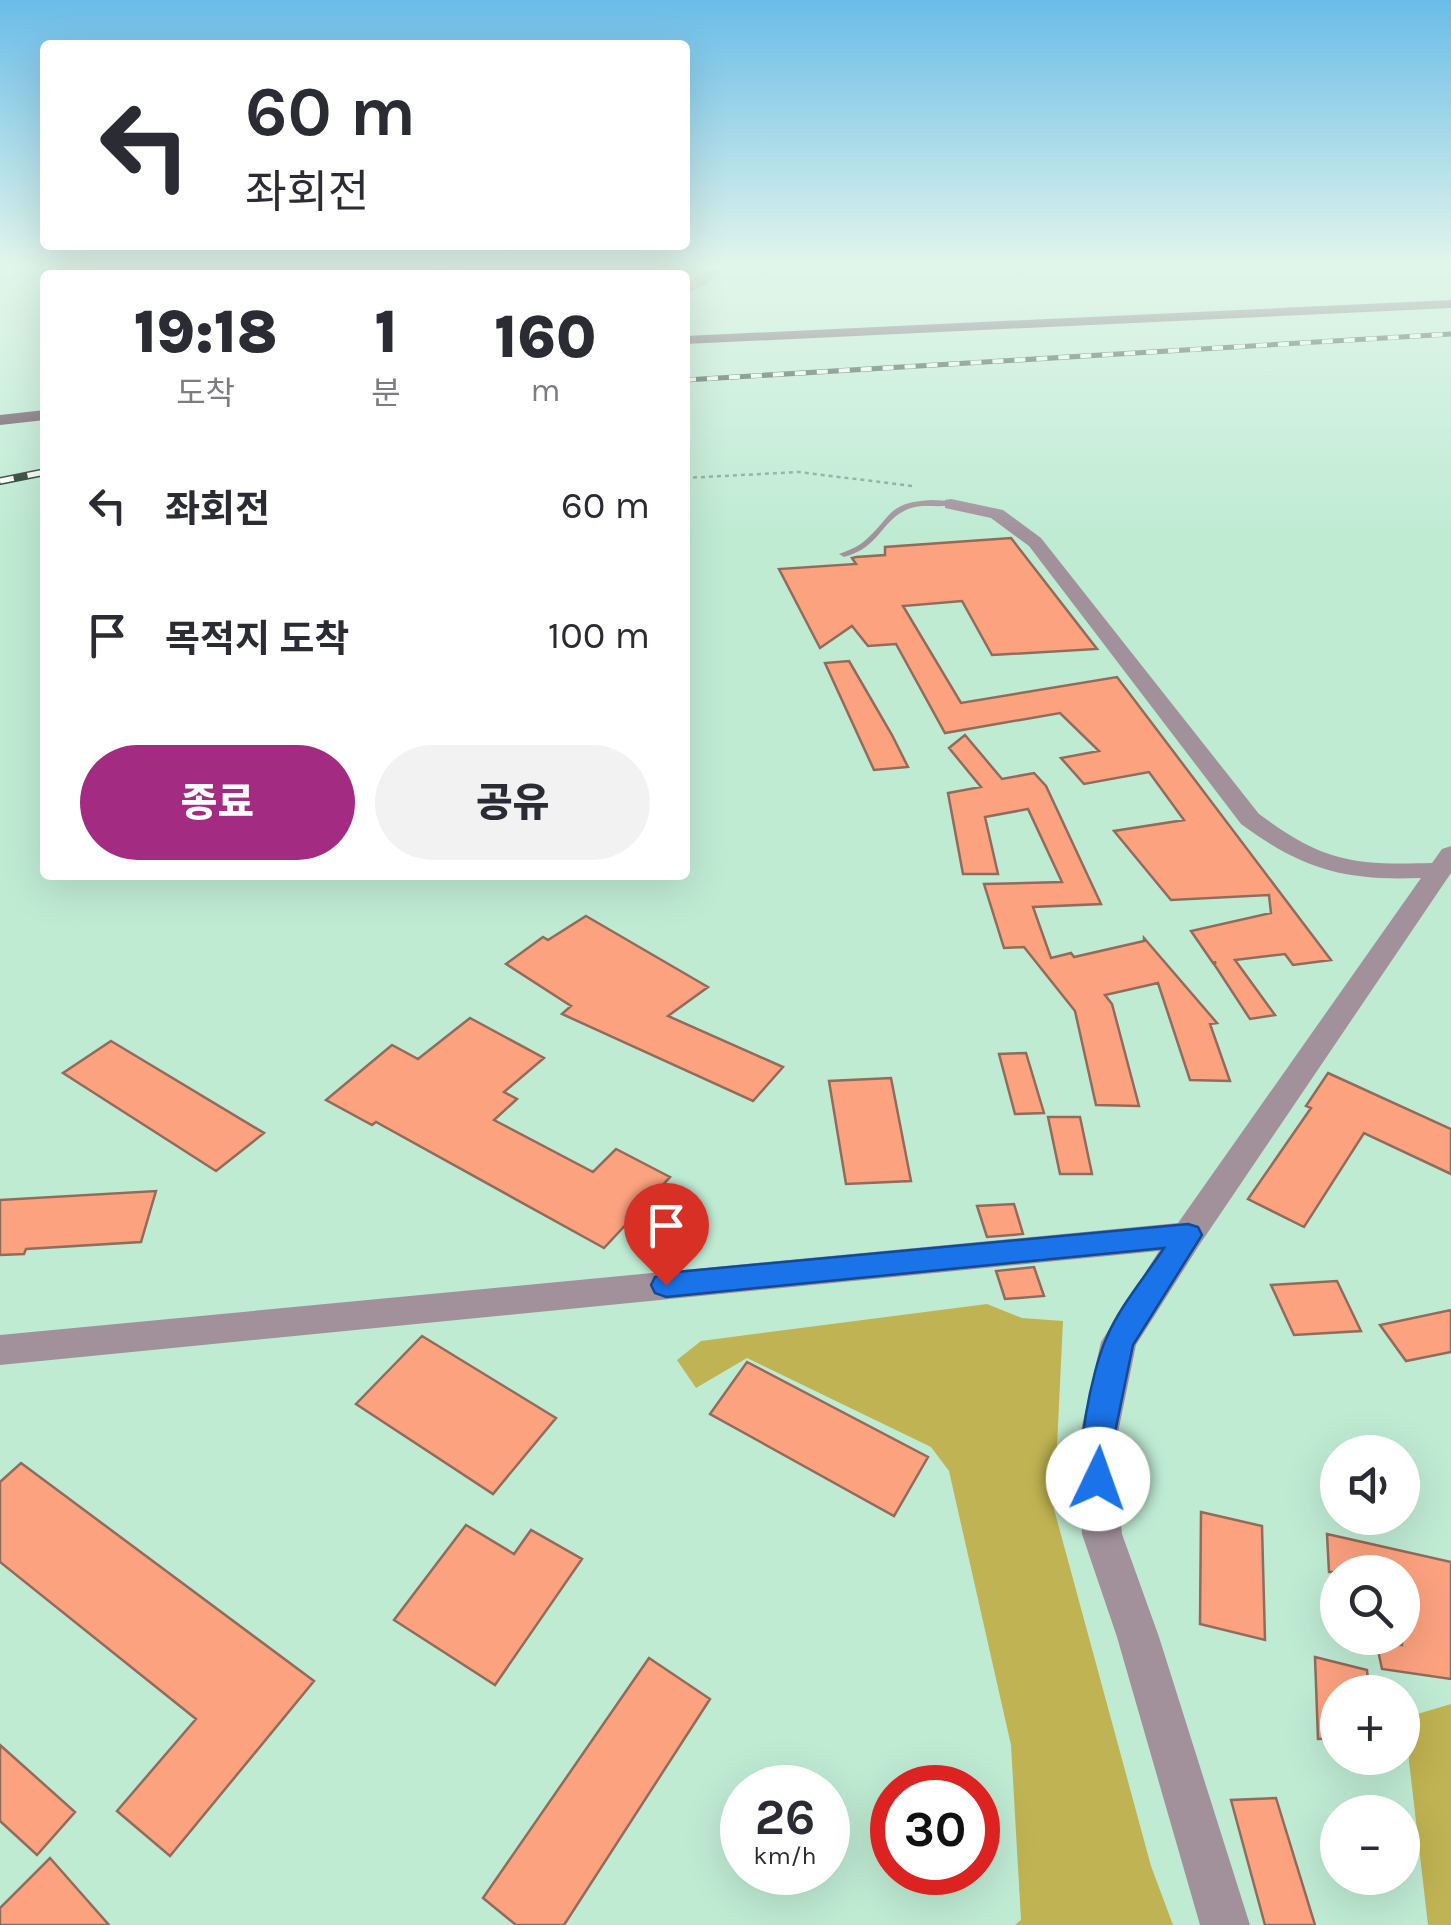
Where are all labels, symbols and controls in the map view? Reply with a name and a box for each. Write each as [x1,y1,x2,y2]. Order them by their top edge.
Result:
text: 60 m [245,71,416,153]
icon: left [80,80,210,210]
text: 좌회전 [245,166,369,218]
text: 19:18 [134,297,278,367]
text: 1 [374,297,398,367]
text: 160 [494,302,596,372]
text: m [530,372,560,409]
text: 도착 [176,375,235,412]
text: 분 [371,375,401,412]
icon: left [80,478,135,533]
text: 60 m [561,483,650,528]
text: 좌회전 [165,487,270,532]
icon: arrive [80,608,135,663]
text: 100 m [548,613,650,658]
text: 목적지 도착 [165,617,349,662]
button: 종료 [80,745,355,860]
button: 공유 [375,745,650,860]
pin [624,1183,709,1286]
icon: arrive [639,1198,694,1253]
position arrow [1046,1427,1150,1531]
map controls [1320,1435,1420,1895]
button: sound [1320,1435,1420,1535]
button: search [1320,1555,1420,1655]
button: + [1320,1675,1420,1775]
speed limit sign: 30 [870,1765,1000,1895]
text: 26 [755,1788,815,1847]
button: − [1320,1795,1420,1895]
text: km/h [753,1841,817,1870]

